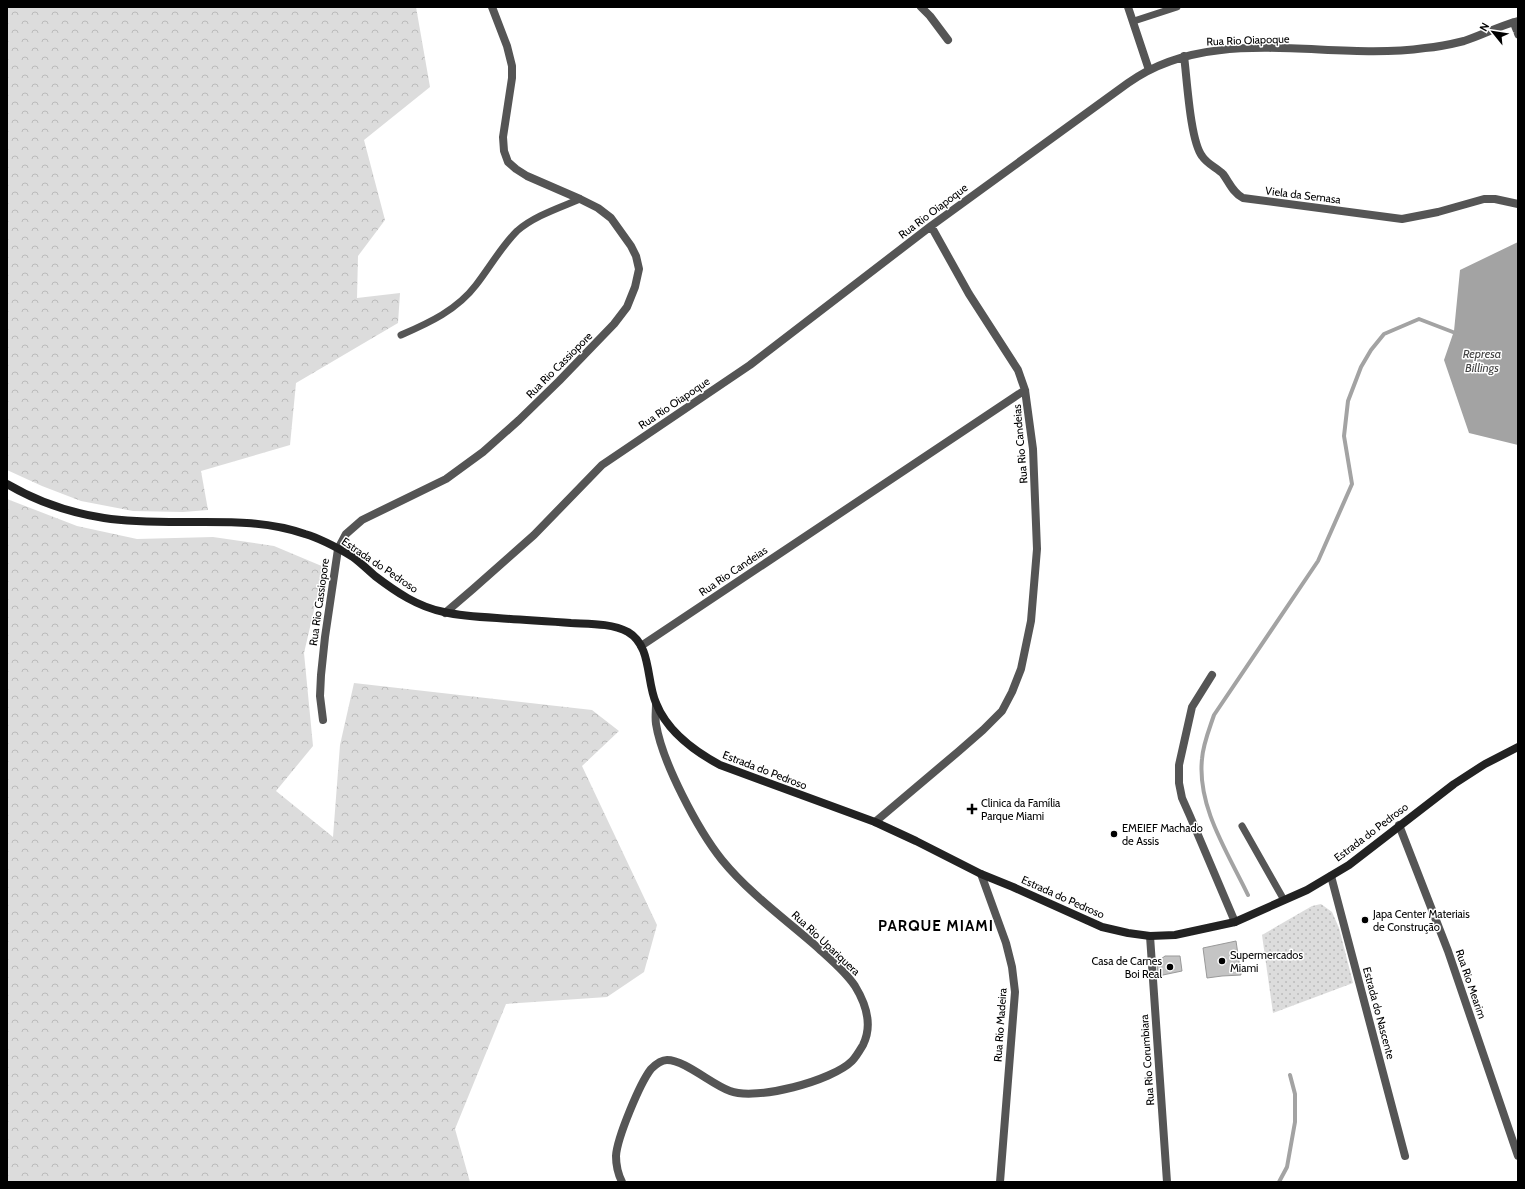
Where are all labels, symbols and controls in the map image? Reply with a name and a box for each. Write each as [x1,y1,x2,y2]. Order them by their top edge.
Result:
north arrow [1473,12,1513,52]
text: N [1476,20,1492,34]
street label: Rua Rio Oiapoque [1206,32,1290,48]
street label: Rua Rio Oiapoque [896,180,971,242]
street label: Viela da Semasa [1264,183,1342,207]
street label: Rua Rio Cassiopore [523,329,595,401]
water label: Represa Billings [1463,346,1501,375]
street label: Rua Rio Oiapoque [636,374,713,432]
street label: Rua Rio Candeias [1010,403,1030,484]
street label: Estrada do Pedroso [339,534,421,596]
street label: Rua Rio Candeias [696,543,770,599]
street label: Rua Rio Cassiopore [306,557,332,647]
street label: Estrada do Pedroso [721,747,809,793]
place label: Clinica da Família Parque Miami [981,796,1061,823]
street label: Estrada do Pedroso [1331,800,1411,864]
marker: Clinica da Família Parque Miami [966,803,978,815]
place label: EMEIEF Machado de Assis [1122,821,1203,848]
marker: EMEIEF Machado de Assis [1109,829,1119,839]
street label: Estrada do Pedroso [1019,872,1107,922]
place label: Japa Center Materiais de Construção [1372,907,1470,934]
street label: Rua Rio Upariquera [789,908,864,979]
marker: Japa Center Materiais de Construção [1360,915,1370,925]
district label: PARQUE MIAMI [878,917,994,935]
street label: Rua Rio Mearim [1453,947,1490,1021]
place label: Supermercados Miami [1230,948,1303,975]
place label: Casa de Carnes Boi Real [1092,954,1162,981]
marker: Supermercados Miami [1217,956,1227,966]
marker: Casa de Carnes Boi Real [1165,962,1175,972]
street label: Estrada do Nascente [1360,965,1398,1061]
street label: Rua Rio Madeira [990,987,1010,1063]
street label: Rua Rio Corumbiara [1137,1013,1157,1106]

